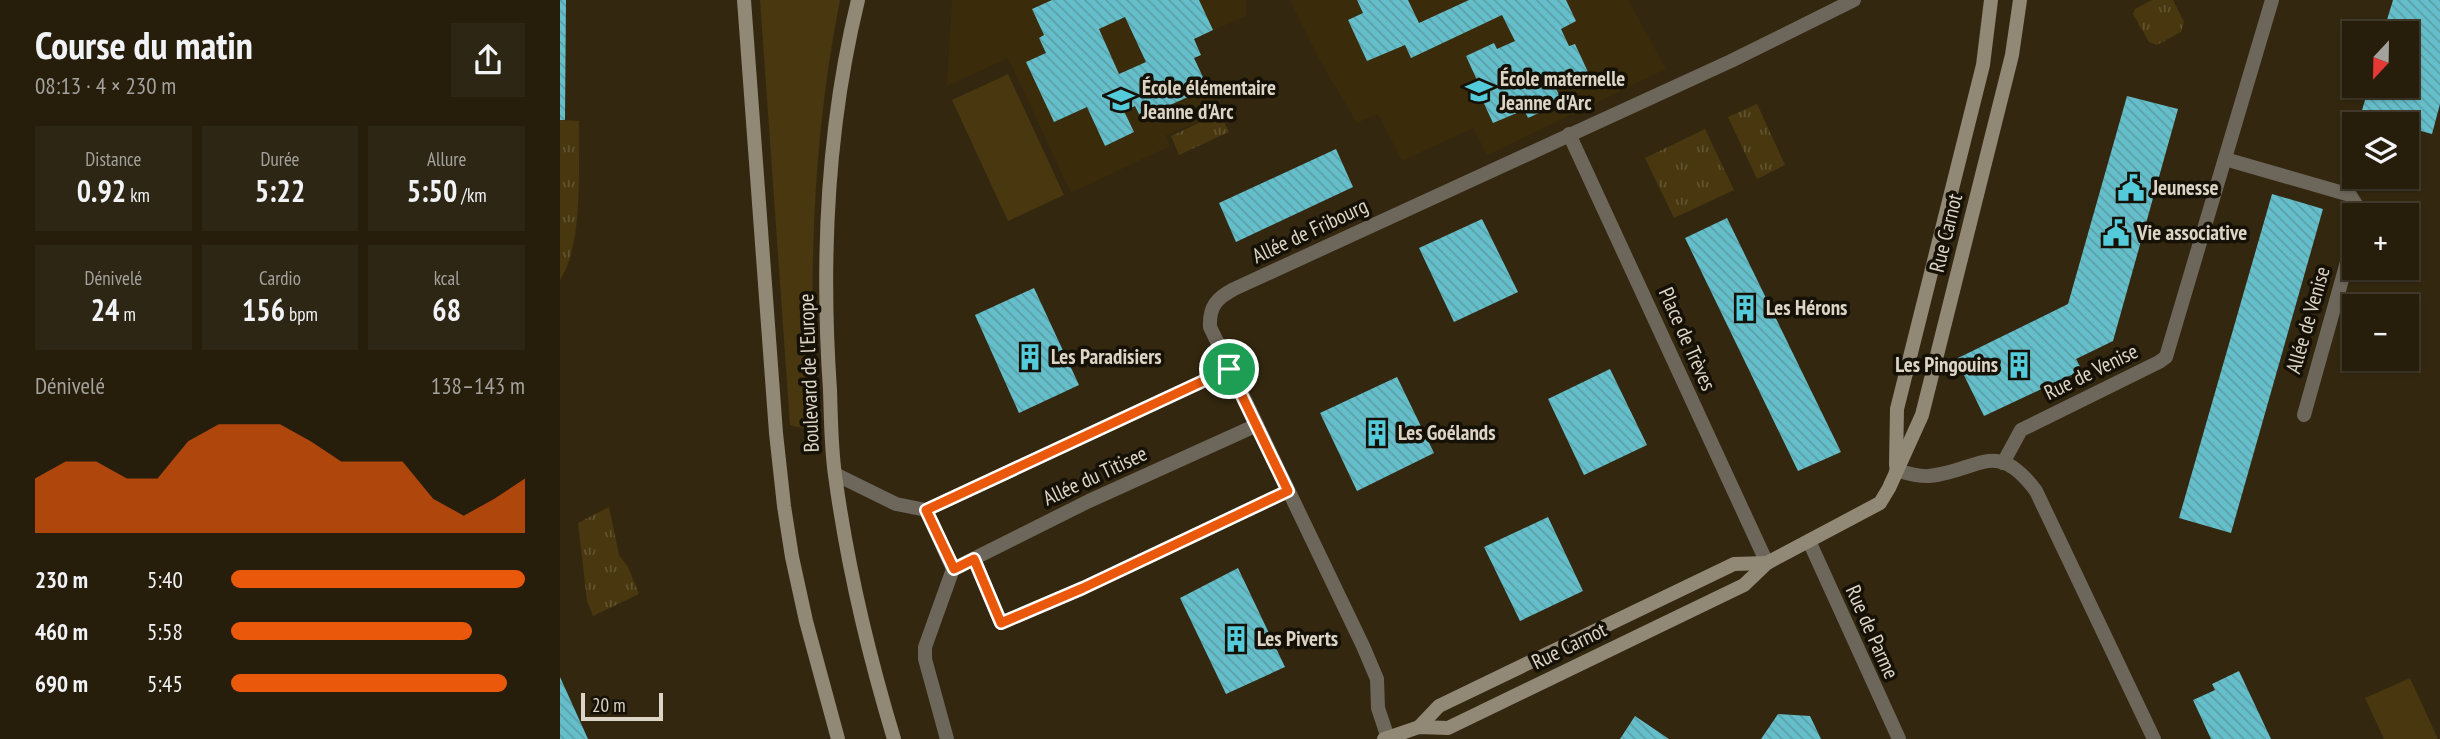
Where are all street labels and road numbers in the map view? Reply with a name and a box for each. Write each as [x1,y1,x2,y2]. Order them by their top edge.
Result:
street label: Rue Carnot [1923,191,1968,275]
street label: Allée de Fribourg [1248,192,1372,269]
street label: Allée de Venise [2279,263,2336,376]
street label: Place de Trèves [1653,283,1722,395]
street label: Boulevard de l'Europe [792,293,825,453]
street label: Rue de Venise [2039,337,2142,406]
street label: Allée du Titisee [1038,440,1151,511]
street label: Rue de Parme [1840,581,1905,683]
street label: Rue Carnot [1527,616,1611,675]

